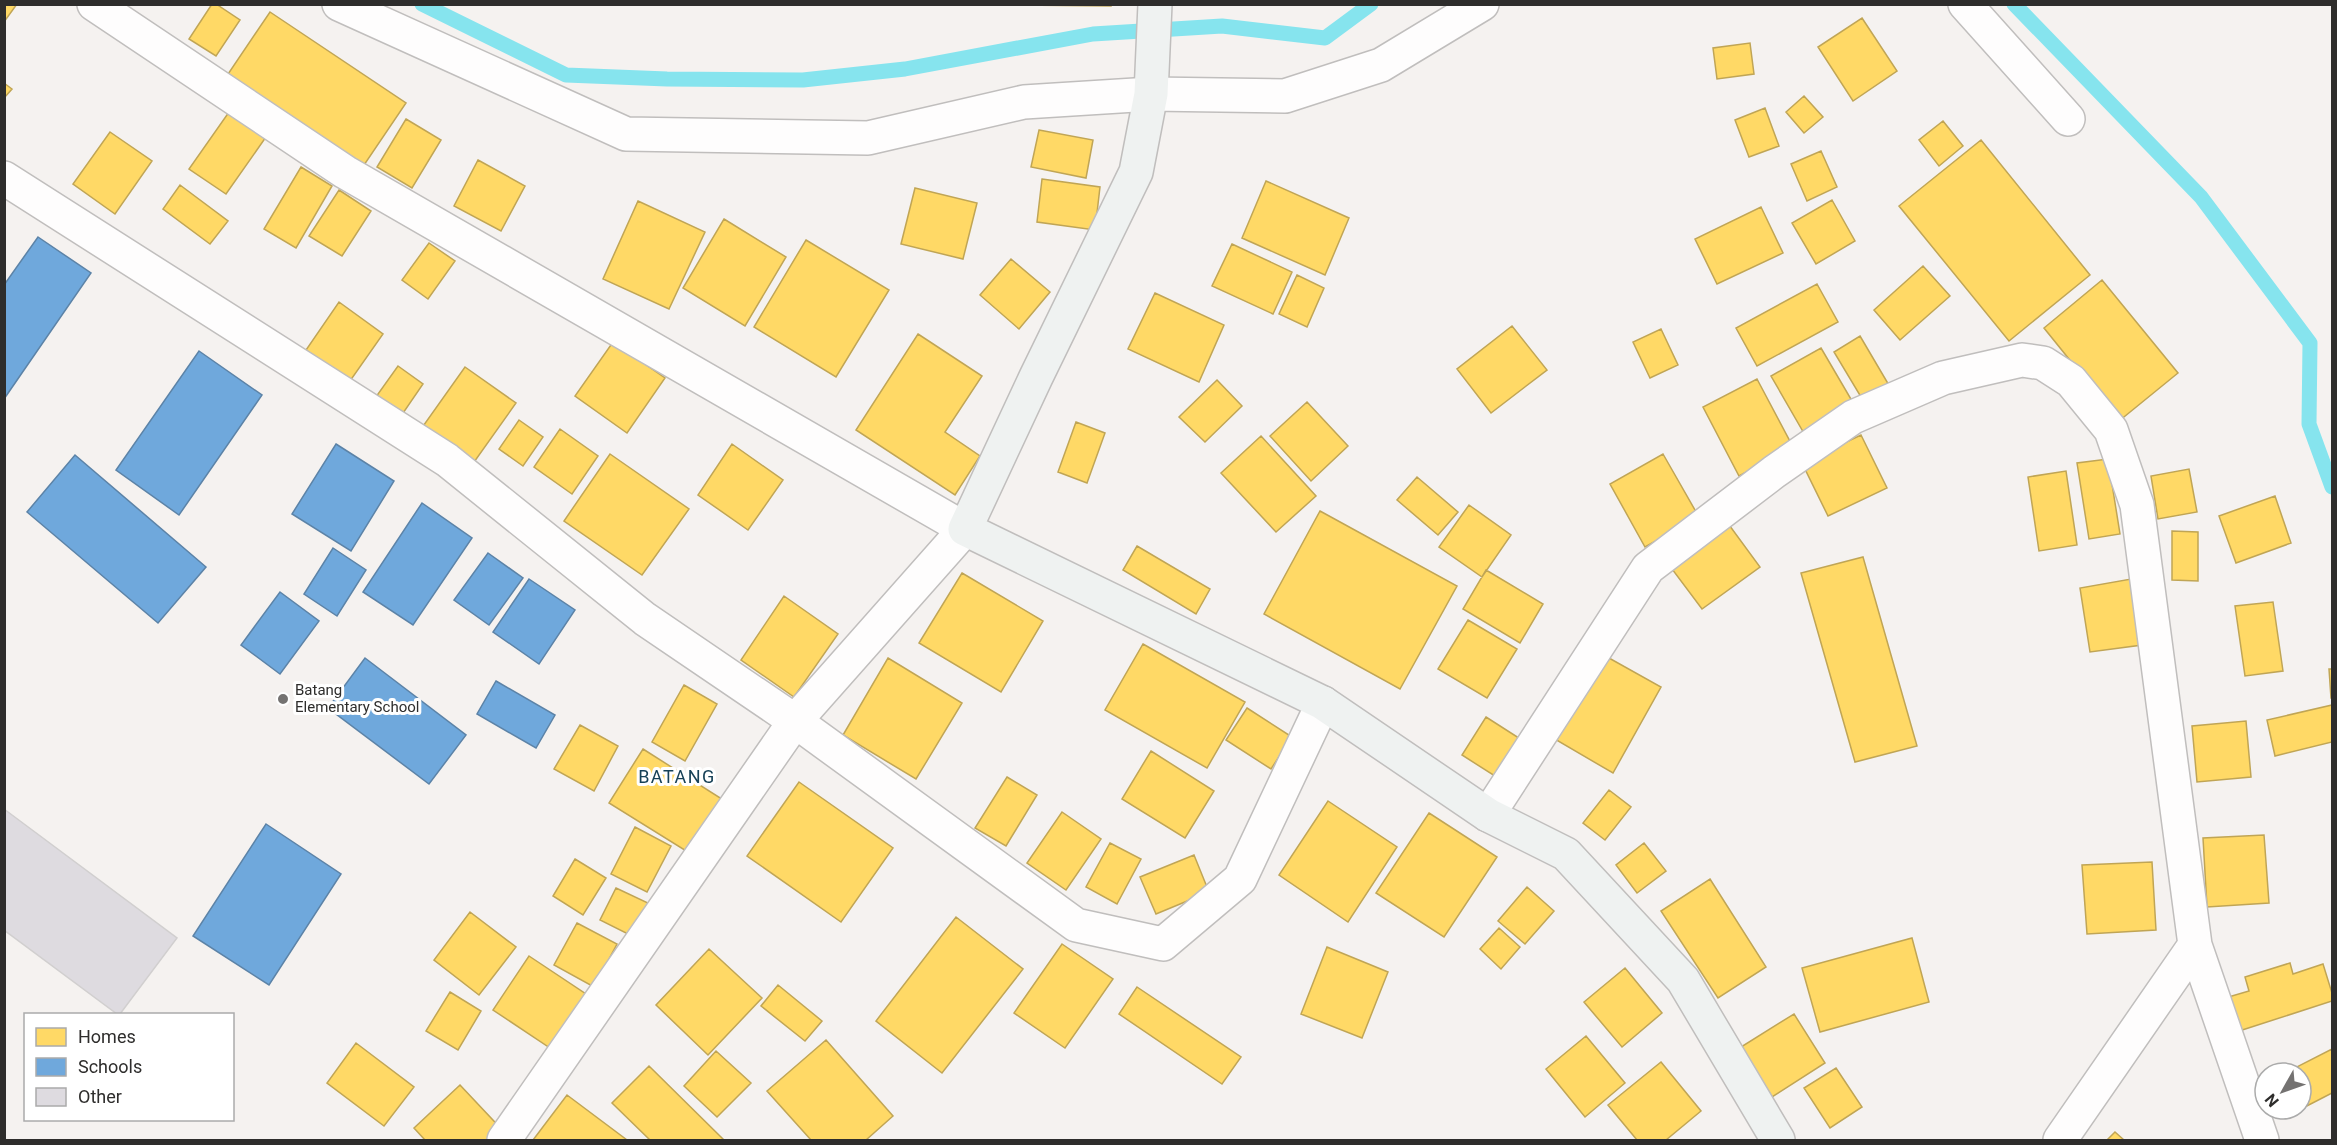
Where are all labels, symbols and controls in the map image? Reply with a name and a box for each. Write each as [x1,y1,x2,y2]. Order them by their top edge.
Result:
place label: Batang Elementary School [295,681,419,716]
marker: Batang Elementary School [276,692,290,706]
district label: BATANG [638,766,716,787]
legend [24,1013,234,1121]
text: Homes [78,1026,136,1047]
text: Schools [78,1056,142,1077]
north arrow [2253,1061,2313,1121]
text: Other [78,1086,122,1107]
text: N [2261,1090,2283,1111]

